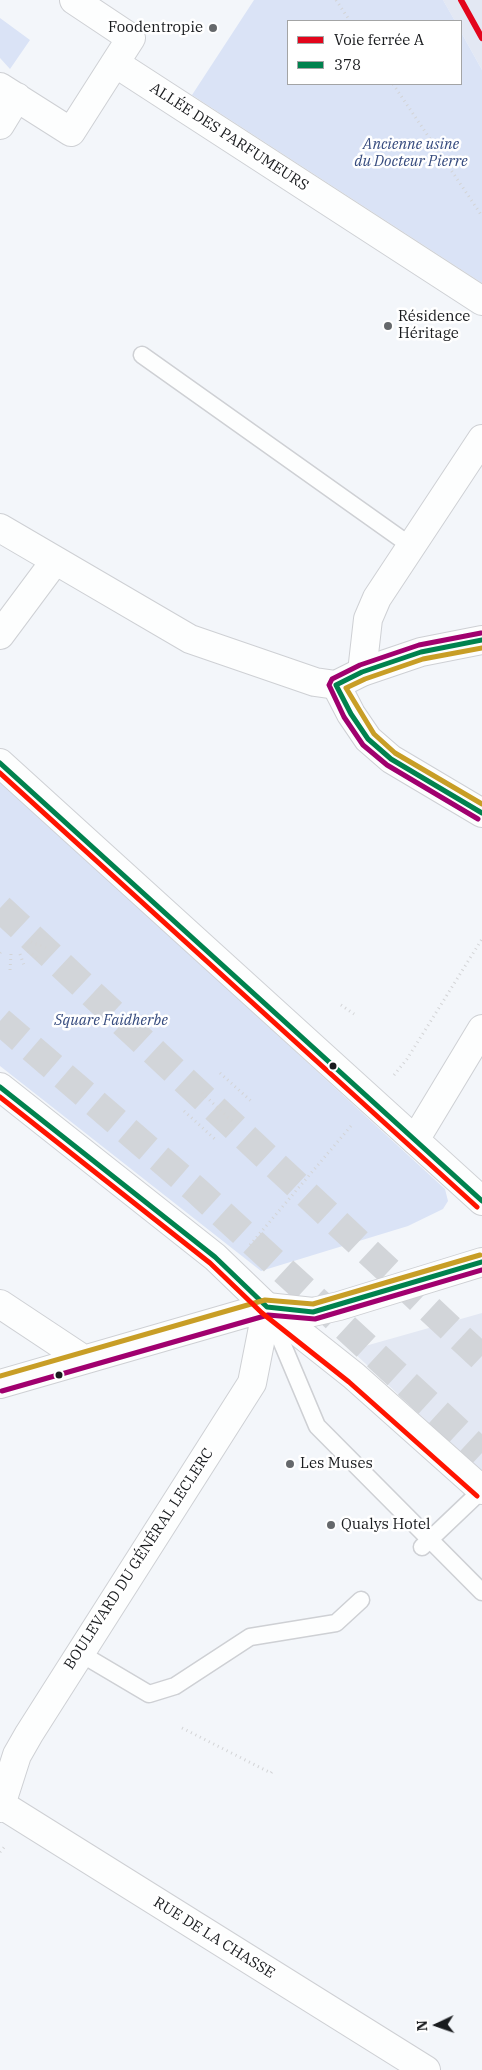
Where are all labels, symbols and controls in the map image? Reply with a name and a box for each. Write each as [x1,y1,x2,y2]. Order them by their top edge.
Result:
place label: Foodentropie [108,19,203,37]
legend [287,20,462,85]
marker: Foodentropie [207,22,219,34]
text: Voie ferrée A [334,30,424,49]
text: 378 [334,55,361,74]
street label: ALLÉE DES PARFUMEURS [146,79,312,195]
park label: Ancienne usine du Docteur Pierre [354,136,468,171]
place label: Résidence Héritage [398,308,470,343]
marker: Résidence Héritage [382,320,394,332]
park label: Square Faidherbe [54,1012,168,1030]
unlabelled marker [328,1061,338,1071]
unlabelled marker [54,1370,64,1380]
street label: BOULEVARD DU GÉNÉRAL LECLERC [61,1445,217,1673]
place label: Les Muses [300,1455,373,1473]
marker: Les Muses [284,1458,296,1470]
place label: Qualys Hotel [341,1516,431,1534]
marker: Qualys Hotel [325,1519,337,1531]
street label: RUE DE LA CHASSE [150,1893,278,1983]
north arrow [412,2000,462,2050]
text: N [413,2020,431,2032]

